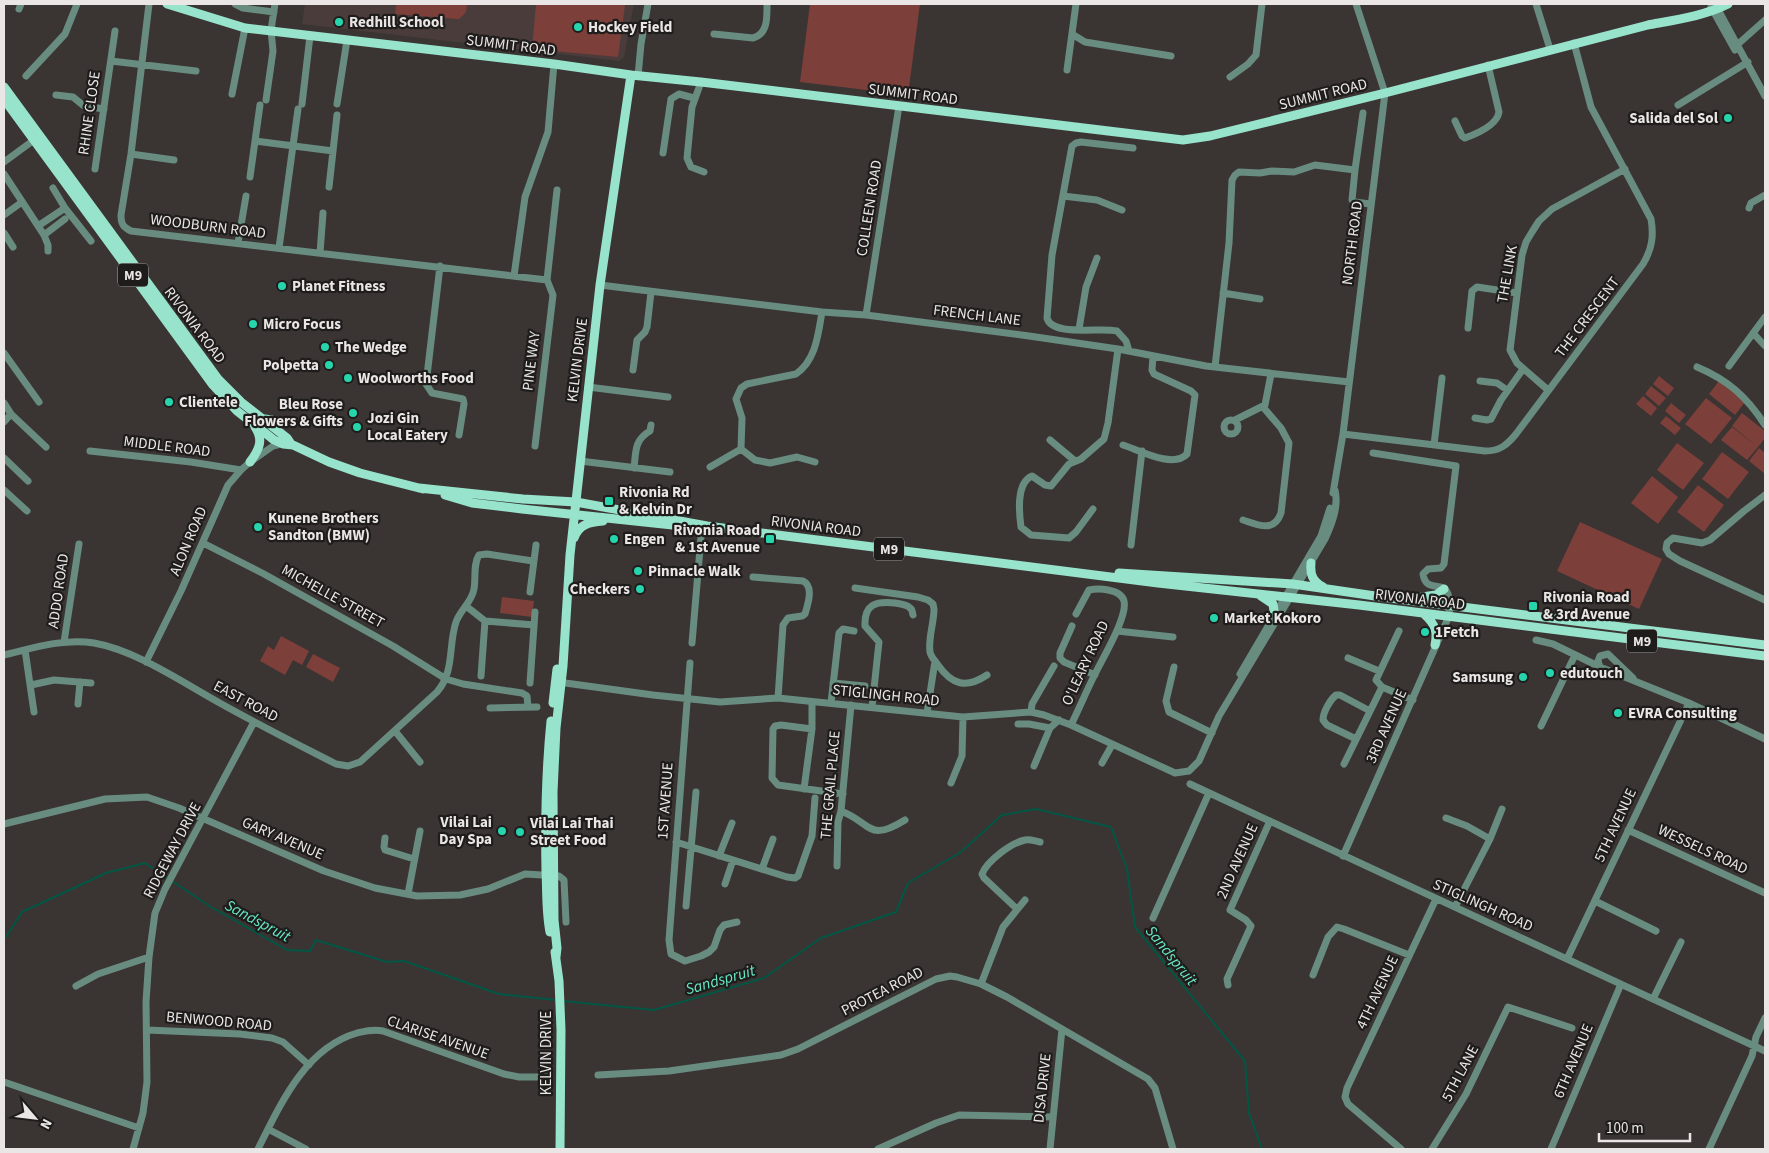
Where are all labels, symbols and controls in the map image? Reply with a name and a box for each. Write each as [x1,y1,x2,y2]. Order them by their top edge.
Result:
place label: Redhill School [349,12,444,33]
marker: Redhill School [333,16,345,28]
place label: Hockey Field [588,17,672,38]
marker: Hockey Field [572,21,584,33]
street label: SUMMIT ROAD [465,30,557,61]
street label: RHINE CLOSE [73,70,106,156]
street label: SUMMIT ROAD [1277,73,1369,116]
street label: SUMMIT ROAD [867,79,959,110]
place label: Salida del Sol [1629,108,1719,129]
marker: Salida del Sol [1722,112,1734,124]
street label: COLLEEN ROAD [852,159,887,258]
street label: NORTH ROAD [1337,200,1368,286]
street label: WOODBURN ROAD [149,209,267,244]
street label: THE LINK [1492,243,1523,305]
road number: M9 [118,264,148,286]
street label: THE CRESCENT [1550,273,1625,362]
place label: Planet Fitness [292,276,386,297]
marker: Planet Fitness [276,280,288,292]
street label: RIVONIA ROAD [159,283,230,368]
street label: FRENCH LANE [932,300,1022,331]
place label: Micro Focus [263,314,341,335]
street label: KELVIN DRIVE [562,317,593,403]
marker: Micro Focus [247,318,259,330]
street label: PINE WAY [517,329,546,392]
place label: The Wedge [335,337,407,358]
marker: The Wedge [319,341,331,353]
place label: Polpetta [263,355,319,376]
marker: Polpetta [323,359,335,371]
place label: Woolworths Food [358,368,474,389]
marker: Woolworths Food [342,372,354,384]
place label: Clientele [179,392,238,413]
place label: Bleu Rose Flowers & Gifts [244,394,343,432]
marker: Clientele [163,396,175,408]
marker: Bleu Rose Flowers & Gifts [347,407,359,419]
place label: Jozi Gin Local Eatery [367,408,448,446]
marker: Jozi Gin Local Eatery [351,421,363,433]
street label: MIDDLE ROAD [122,431,212,462]
place label: Rivonia Rd & Kelvin Dr [619,482,692,520]
marker: Rivonia Rd & Kelvin Dr [603,495,615,507]
street label: ALON ROAD [164,503,212,579]
place label: Kunene Brothers Sandton (BMW) [268,508,379,546]
street label: RIVONIA ROAD [770,511,862,542]
place label: Rivonia Road & 1st Avenue [673,520,760,558]
marker: Kunene Brothers Sandton (BMW) [252,521,264,533]
place label: Engen [624,529,665,550]
marker: Engen [608,533,620,545]
marker: Rivonia Road & 1st Avenue [764,533,776,545]
road number: M9 [874,538,904,560]
street label: ADDO ROAD [43,552,74,630]
street label: MICHELLE STREET [277,559,388,633]
place label: Pinnacle Walk [648,561,741,582]
marker: Pinnacle Walk [632,565,644,577]
place label: Checkers [570,579,630,600]
marker: Checkers [634,583,646,595]
street label: RIVONIA ROAD [1374,584,1466,615]
place label: Rivonia Road & 3rd Avenue [1543,587,1630,625]
marker: Rivonia Road & 3rd Avenue [1527,600,1539,612]
place label: Market Kokoro [1224,608,1321,629]
marker: Market Kokoro [1208,612,1220,624]
street label: O'LEARY ROAD [1057,617,1114,709]
place label: 1Fetch [1435,622,1479,643]
marker: 1Fetch [1419,626,1431,638]
road number: M9 [1627,630,1657,652]
place label: edutouch [1560,663,1623,684]
place label: Samsung [1452,667,1513,688]
marker: edutouch [1544,667,1556,679]
marker: Samsung [1517,671,1529,683]
street label: EAST ROAD [210,676,282,727]
street label: STIGLINGH ROAD [831,679,941,712]
street label: 3RD AVENUE [1361,686,1412,767]
place label: EVRA Consulting [1628,703,1737,724]
marker: EVRA Consulting [1612,707,1624,719]
street label: THE GRAIL PLACE [815,730,846,840]
street label: 1ST AVENUE [652,762,679,840]
street label: 5TH AVENUE [1589,785,1642,866]
street label: RIDGEWAY DRIVE [138,798,207,902]
street label: GARY AVENUE [239,812,327,865]
place label: Vilai Lai Day Spa [439,812,492,850]
place label: Vilai Lai Thai Street Food [529,813,614,851]
street label: WESSELS ROAD [1654,819,1751,879]
street label: 2ND AVENUE [1212,820,1263,902]
marker: Vilai Lai Day Spa [496,825,508,837]
marker: Vilai Lai Thai Street Food [514,826,526,838]
street label: STIGLINGH ROAD [1429,874,1536,937]
water label: Sandspruit [221,894,295,948]
water label: Sandspruit [1140,921,1203,991]
street label: 4TH AVENUE [1351,952,1404,1033]
water label: Sandspruit [683,959,758,1000]
street label: PROTEA ROAD [838,962,927,1021]
street label: BENWOOD ROAD [165,1006,273,1037]
street label: CLARISE AVENUE [384,1010,492,1065]
street label: KELVIN DRIVE [536,1011,557,1095]
street label: 6TH AVENUE [1548,1021,1599,1102]
street label: 5TH LANE [1437,1041,1484,1105]
street label: DISA DRIVE [1028,1052,1057,1124]
north arrow [10,1093,60,1143]
scale bar [1599,1110,1690,1142]
text: N [35,1115,57,1132]
text: 100 m [1606,1118,1644,1139]

